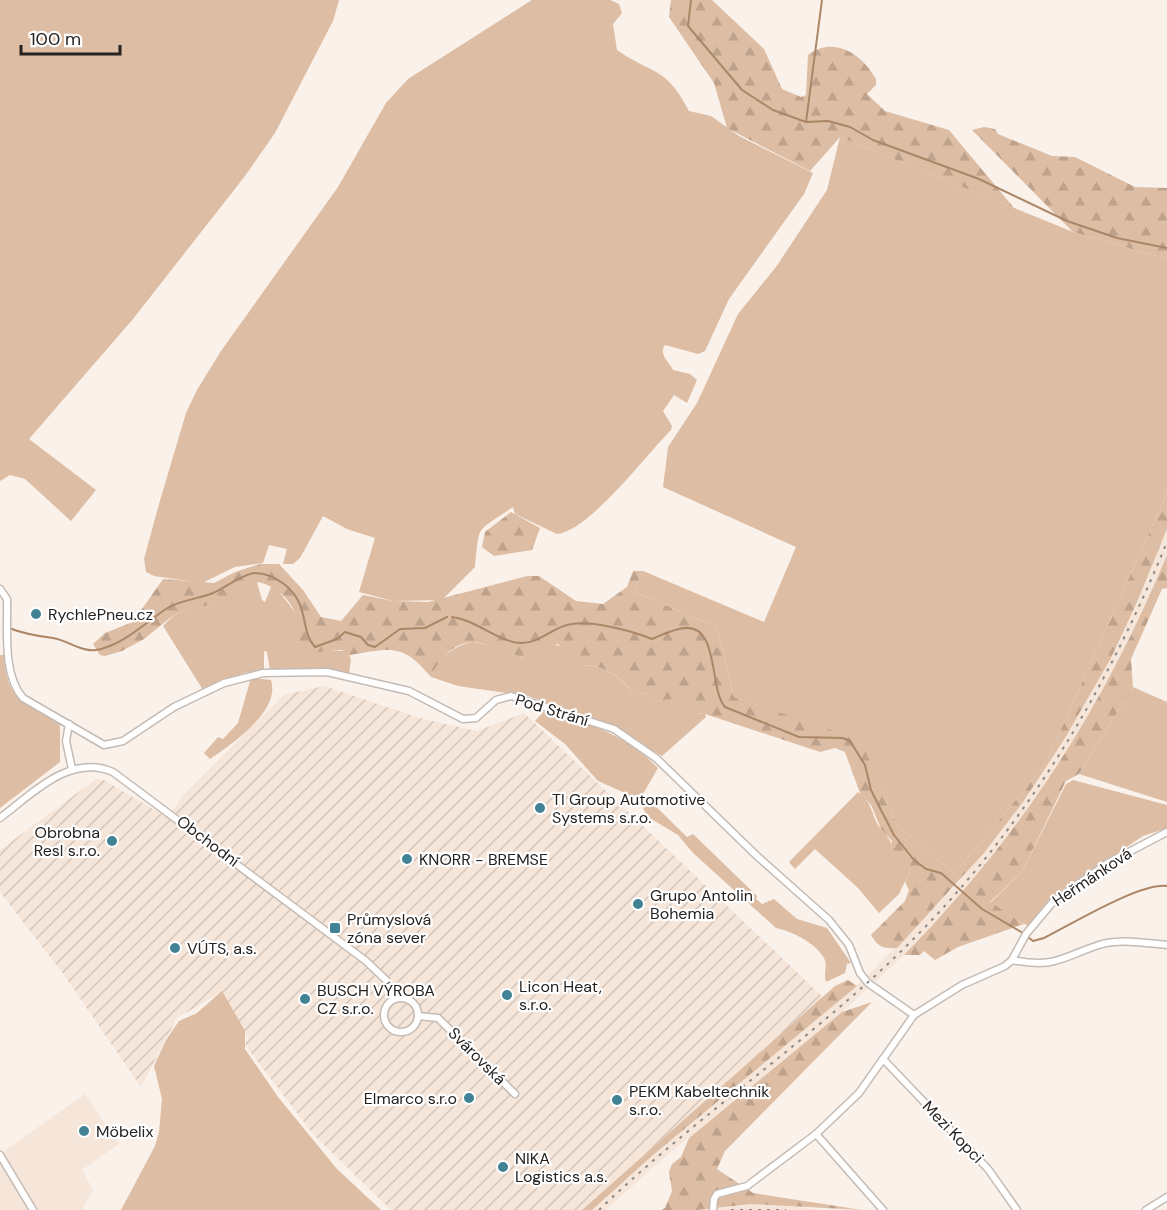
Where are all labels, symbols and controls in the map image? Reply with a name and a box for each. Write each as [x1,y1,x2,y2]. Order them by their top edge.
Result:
scale bar [21,18,120,56]
text: 100 m [30,27,81,51]
place label: RychlePneu.cz [48,604,153,625]
marker: RychlePneu.cz [29,607,43,621]
street label: Pod Strání [513,689,592,731]
place label: TI Group Automotive Systems s.r.o. [552,789,705,828]
marker: TI Group Automotive Systems s.r.o. [533,801,547,815]
street label: Obchodní [173,811,244,872]
place label: Obrobna Resl s.r.o. [34,822,100,861]
marker: Obrobna Resl s.r.o. [105,834,119,848]
street label: Heřmánková [1048,843,1136,911]
place label: KNORR - BREMSE [419,849,548,870]
marker: KNORR - BREMSE [400,852,414,866]
place label: Grupo Antolin Bohemia [650,885,753,924]
marker: Grupo Antolin Bohemia [631,897,645,911]
place label: Průmyslová zóna sever [347,909,431,948]
marker: Průmyslová zóna sever [328,921,342,935]
place label: VÚTS, a.s. [187,938,256,959]
marker: VÚTS, a.s. [168,941,182,955]
place label: Licon Heat, s.r.o. [519,976,602,1015]
place label: BUSCH VÝROBA CZ s.r.o. [317,980,435,1019]
marker: Licon Heat, s.r.o. [500,988,514,1002]
marker: BUSCH VÝROBA CZ s.r.o. [298,992,312,1006]
street label: Svárovská [444,1023,510,1089]
place label: PEKM Kabeltechnik s.r.o. [629,1081,769,1120]
place label: Elmarco s.r.o [364,1088,457,1109]
marker: Elmarco s.r.o [462,1091,476,1105]
marker: PEKM Kabeltechnik s.r.o. [610,1093,624,1107]
street label: Mezi Kopci [918,1096,988,1168]
place label: Möbelix [96,1121,153,1142]
marker: Möbelix [77,1124,91,1138]
place label: NIKA Logistics a.s. [515,1148,607,1187]
marker: NIKA Logistics a.s. [496,1160,510,1174]

